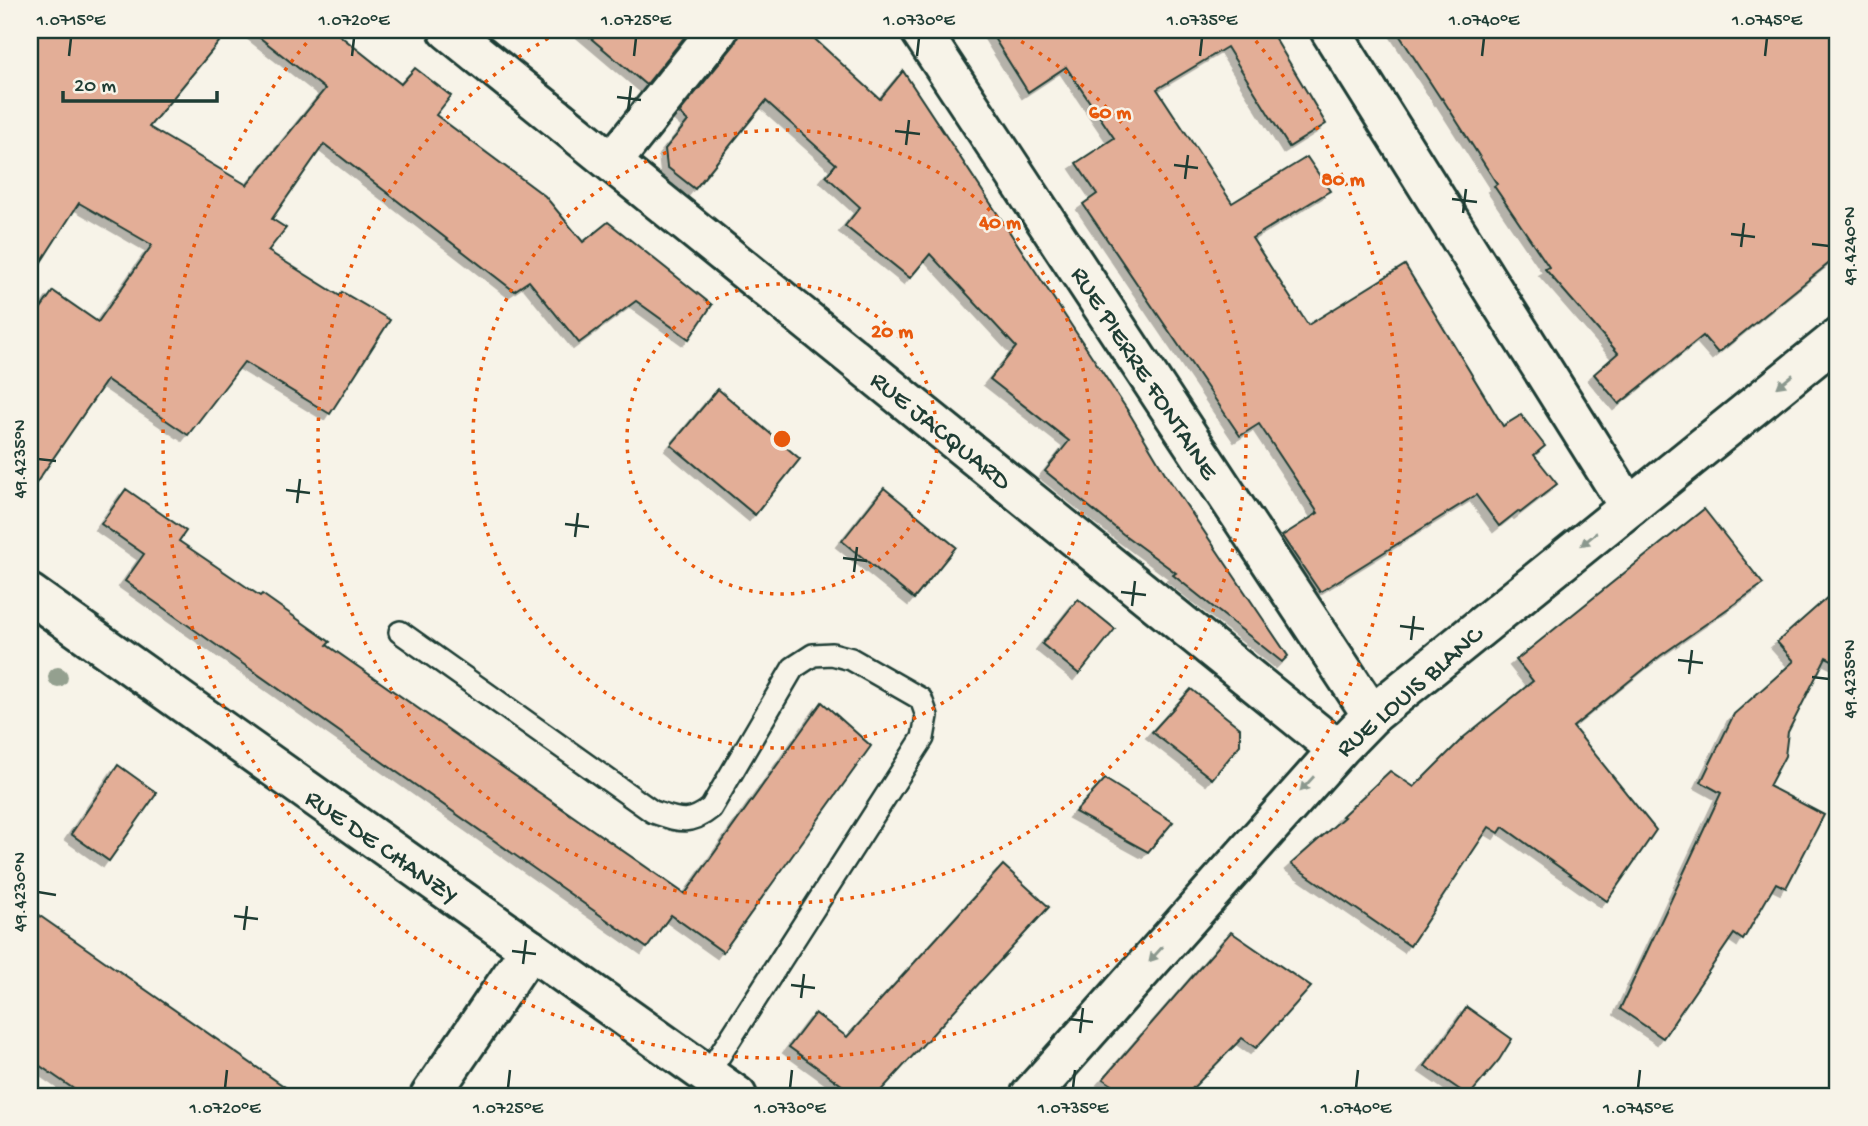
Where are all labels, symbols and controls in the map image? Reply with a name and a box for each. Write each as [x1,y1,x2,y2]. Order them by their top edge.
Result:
text: 1.0715°E [36,11,106,32]
text: 1.0720°E [318,11,390,32]
text: 1.0725°E [600,11,672,32]
text: 1.0730°E [882,11,955,32]
text: 1.0735°E [1166,11,1238,32]
text: 1.0740°E [1448,11,1520,32]
text: 1.0745°E [1731,11,1803,32]
scale bar [63,60,217,104]
text: 20 m [74,75,116,100]
text: 60 m [1089,102,1131,127]
text: 80 m [1321,169,1365,194]
text: 49.4240°N [1841,206,1862,286]
text: 40 m [978,212,1021,237]
street label: RUE PIERRE FONTAINE [1062,262,1223,488]
text: 20 m [871,321,913,346]
street label: RUE JACQUARD [862,366,1016,499]
one-way arrow [1777,373,1795,388]
text: 49.4235°N [11,419,32,499]
centre of rings [770,427,794,451]
one-way arrow [1581,531,1598,546]
street label: RUE LOUIS BLANC [1331,620,1492,766]
text: 49.4235°N [1841,639,1862,719]
one-way arrow [1299,775,1315,793]
street label: RUE DE CHANZY [298,784,463,913]
text: 49.4230°N [11,852,32,932]
one-way arrow [1148,945,1164,963]
text: 1.0720°E [189,1099,261,1120]
text: 1.0725°E [472,1099,544,1120]
text: 1.0730°E [753,1099,826,1120]
text: 1.0735°E [1037,1099,1109,1120]
text: 1.0740°E [1320,1099,1392,1120]
text: 1.0745°E [1602,1099,1674,1120]

